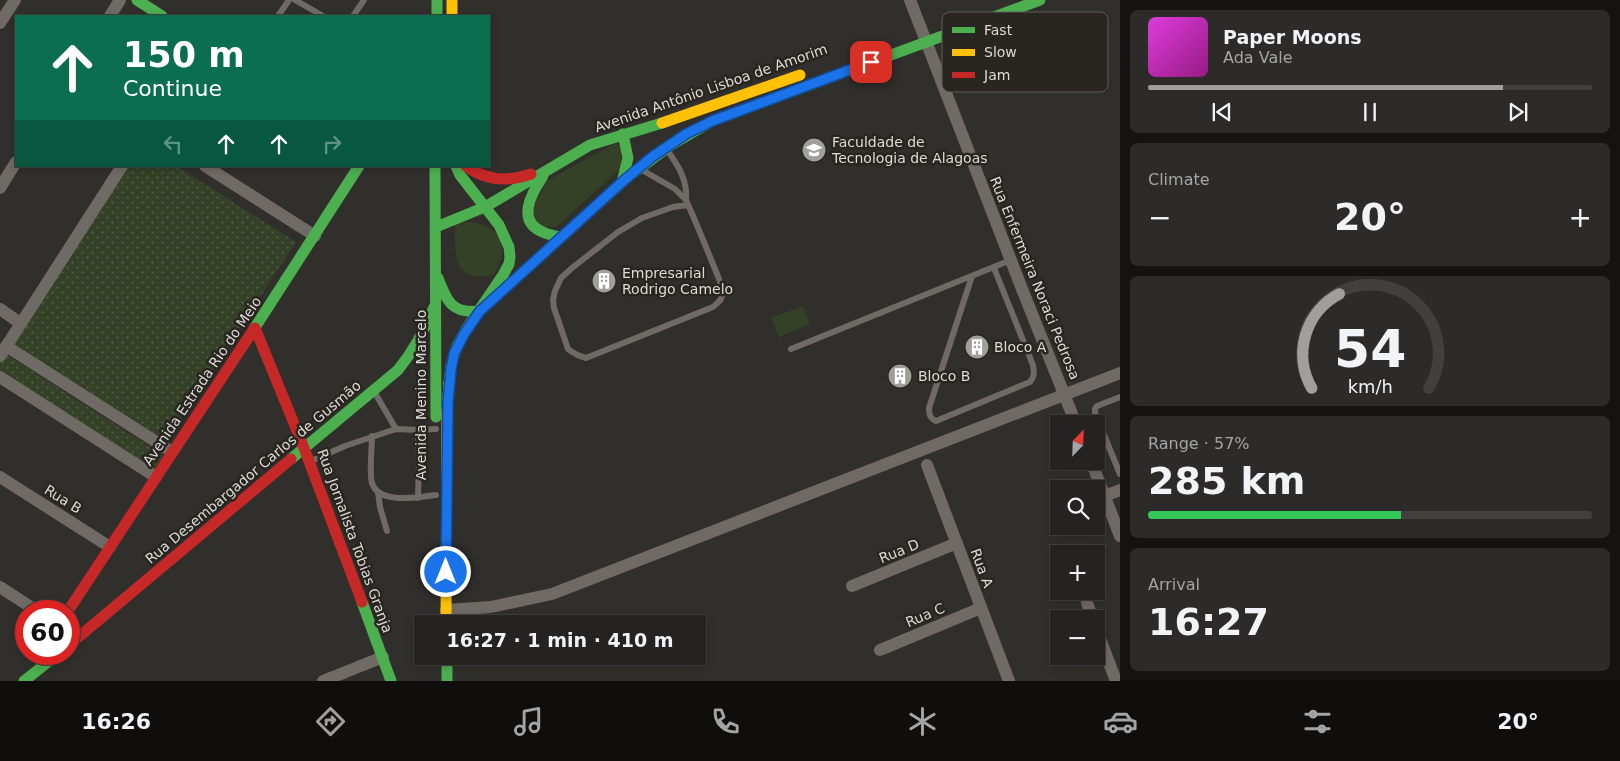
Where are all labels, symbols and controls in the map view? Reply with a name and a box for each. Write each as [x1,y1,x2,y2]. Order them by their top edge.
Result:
legend [942,12,1108,92]
text: Fast [984,22,1013,38]
text: Paper Moons [1223,26,1362,48]
icon: ahead [40,35,105,100]
text: 150 m [123,35,245,75]
street label: Avenida Antônio Lisboa de Amorim [593,41,829,135]
pin [850,41,892,83]
text: Slow [984,44,1017,60]
icon: arrive [857,48,885,76]
text: Ada Vale [1223,48,1293,67]
text: Jam [983,67,1010,83]
text: Continue [123,76,222,101]
icon: previous [1208,98,1236,126]
icon: pause [1356,98,1384,126]
icon: next [1504,98,1532,126]
icon: left [159,130,187,158]
icon: ahead [212,130,240,158]
icon: ahead [265,130,293,158]
icon: right [318,130,346,158]
place label: Faculdade de Tecnologia de Alagoas [831,134,988,166]
school or university icon: Faculdade de Tecnologia de Alagoas [801,137,827,163]
text: Climate [1148,170,1210,189]
street label: Rua Enfermeira Noraci Pedrosa [987,174,1083,382]
text: 20° [1334,195,1406,239]
text: − [1148,201,1171,234]
text: + [1569,201,1592,234]
place label: Empresarial Rodrigo Camelo [622,265,733,297]
building icon: Empresarial Rodrigo Camelo [591,268,617,294]
street label: Avenida Estrada Rio do Meio [139,294,265,468]
street label: Avenida Menino Marcelo [413,310,429,480]
text: 54 [1334,319,1406,379]
building icon: Bloco A [964,334,990,360]
place label: Bloco A [994,339,1047,355]
building icon: Bloco B [887,363,913,389]
place label: Bloco B [918,368,970,384]
text: km/h [1347,376,1393,397]
street label: Rua Desembargador Carlos de Gusmão [142,377,364,567]
north arrow [1050,415,1105,470]
map controls [1050,415,1105,665]
text: Range · 57% [1148,434,1250,453]
street label: Rua Jornalista Tobias Granja [314,447,396,635]
text: 285 km [1148,459,1305,503]
button: search [1050,480,1105,535]
street label: Rua B [42,481,84,517]
street label: Rua D [877,536,921,566]
position arrow [419,545,471,597]
button: + [1050,545,1105,600]
street label: Rua A [968,546,997,590]
text: Arrival [1148,575,1200,594]
speed limit sign: 60 [15,600,80,665]
street label: Rua C [903,600,947,630]
text: 16:27 [1148,600,1269,644]
button: − [1050,610,1105,665]
text: 16:27 · 1 min · 410 m [446,629,674,651]
icon: directions [313,704,348,739]
icon: music [511,704,546,739]
icon: phone [708,704,743,739]
icon: climate [905,704,940,739]
icon: car [1103,704,1138,739]
icon: filters [1300,704,1335,739]
text: 16:26 [81,709,151,734]
text: 20° [1497,709,1539,734]

